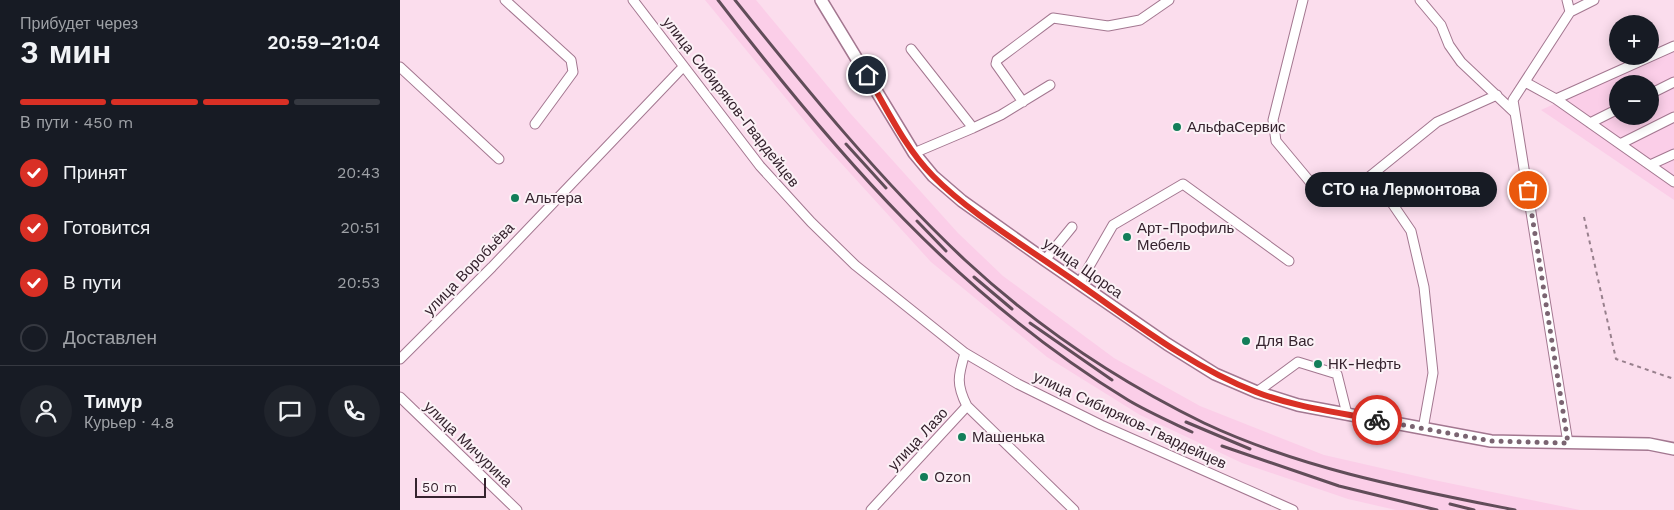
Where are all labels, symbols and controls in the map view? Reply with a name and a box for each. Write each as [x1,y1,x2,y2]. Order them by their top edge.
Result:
street label: улица Сибиряков-Гвардейцев [659,13,803,191]
text: Прибудет через [20,14,138,33]
map controls [1609,15,1659,125]
button: + [1609,15,1659,65]
text: 20:59–21:04 [267,31,380,54]
text: 3 мин [20,33,111,71]
pin [846,54,888,96]
icon: home [853,61,881,89]
button: − [1609,75,1659,125]
text: В пути · 450 m [20,113,133,132]
place label: АльфаСервис [1187,118,1286,136]
marker: АльфаСервис [1171,121,1183,133]
icon: check [20,159,48,187]
text: Принят [63,161,127,184]
text: 20:43 [337,163,380,182]
pin [1507,169,1549,211]
callout: СТО на Лермонтова [1306,172,1498,208]
icon: bag [1514,176,1542,204]
text: СТО на Лермонтова [1322,180,1480,199]
place label: Альтера [525,189,583,207]
marker: Альтера [509,192,521,204]
icon: check [20,214,48,242]
text: Готовится [63,216,150,239]
text: 20:51 [340,218,380,237]
street label: улица Воробьёва [420,218,518,319]
place label: Арт-Профиль Мебель [1137,219,1234,254]
marker: Арт-Профиль Мебель [1121,231,1133,243]
street label: улица Щорса [1040,234,1127,302]
icon: check [20,269,48,297]
text: В пути [63,271,121,294]
text: 20:53 [337,273,380,292]
text: Доставлен [63,326,157,349]
place label: Для Вас [1256,332,1314,350]
marker: Для Вас [1240,335,1252,347]
place label: НК-Нефть [1328,355,1401,373]
marker: НК-Нефть [1312,358,1324,370]
street label: улица Сибиряков-Гвардейцев [1031,367,1230,473]
button: person [20,385,72,437]
button: chat [264,385,316,437]
button: phone [328,385,380,437]
text: Тимур [84,390,142,413]
courier [1352,395,1402,445]
street label: улица Мичурина [420,397,516,491]
street label: улица Лазо [884,404,952,474]
icon: bike [1363,406,1391,434]
text: Курьер · 4.8 [84,413,174,432]
place label: Машенька [972,428,1045,446]
marker: Машенька [956,431,968,443]
place label: Ozon [934,468,971,486]
marker: Ozon [918,471,930,483]
scale bar [415,475,486,498]
text: 50 m [422,479,457,495]

